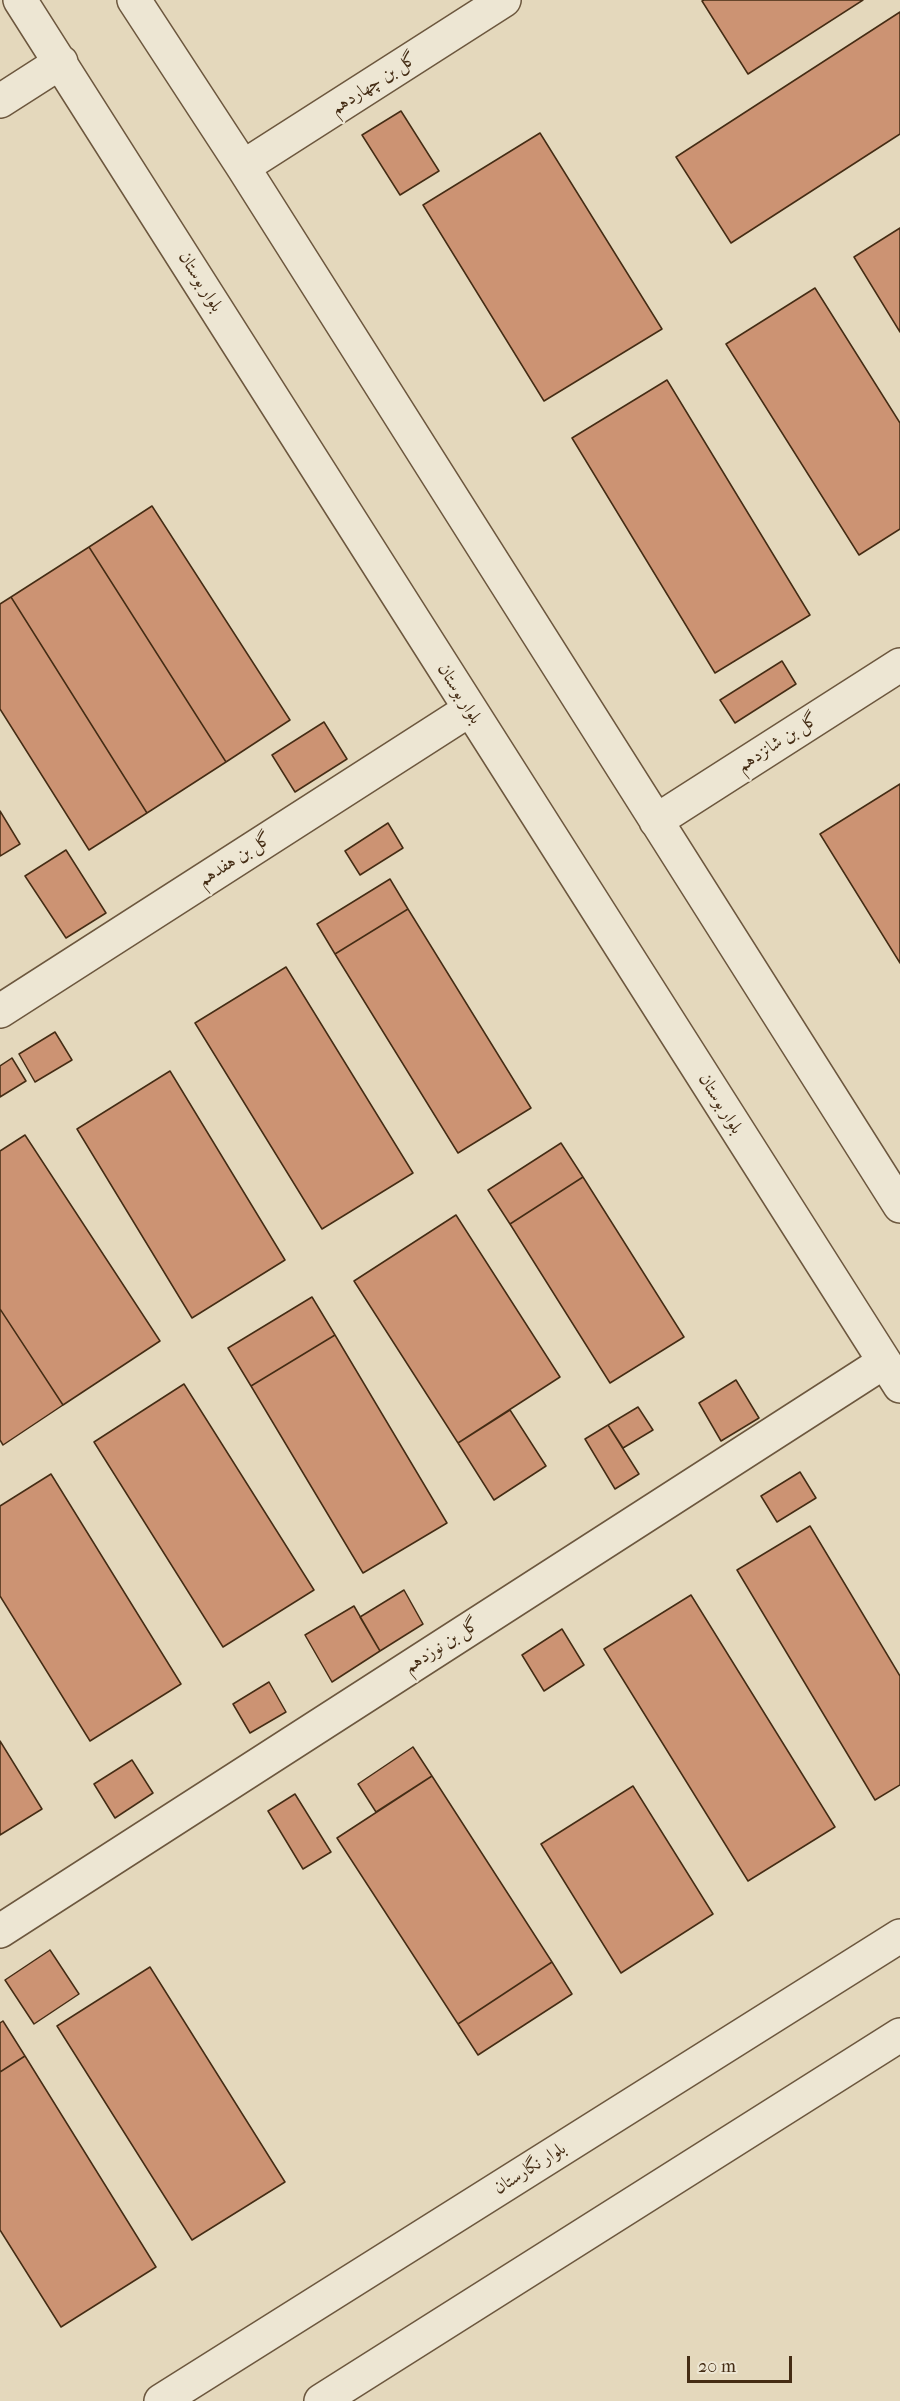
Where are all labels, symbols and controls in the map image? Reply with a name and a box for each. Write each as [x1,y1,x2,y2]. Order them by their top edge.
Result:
street label: گل بن چهاردهم [327,48,421,120]
street label: بلوار بوستان [173,248,227,316]
street label: بلوار بوستان [432,660,486,728]
street label: گل بن شانزدهم [733,709,823,777]
street label: گل بن هفدهم [194,828,276,892]
street label: بلوار بوستان [693,1070,747,1138]
street label: گل بن نوزدهم [400,1614,484,1678]
street label: بلوار نگارستان [490,2138,570,2200]
scale bar [690,2344,795,2382]
text: 20 m [698,2356,736,2377]

